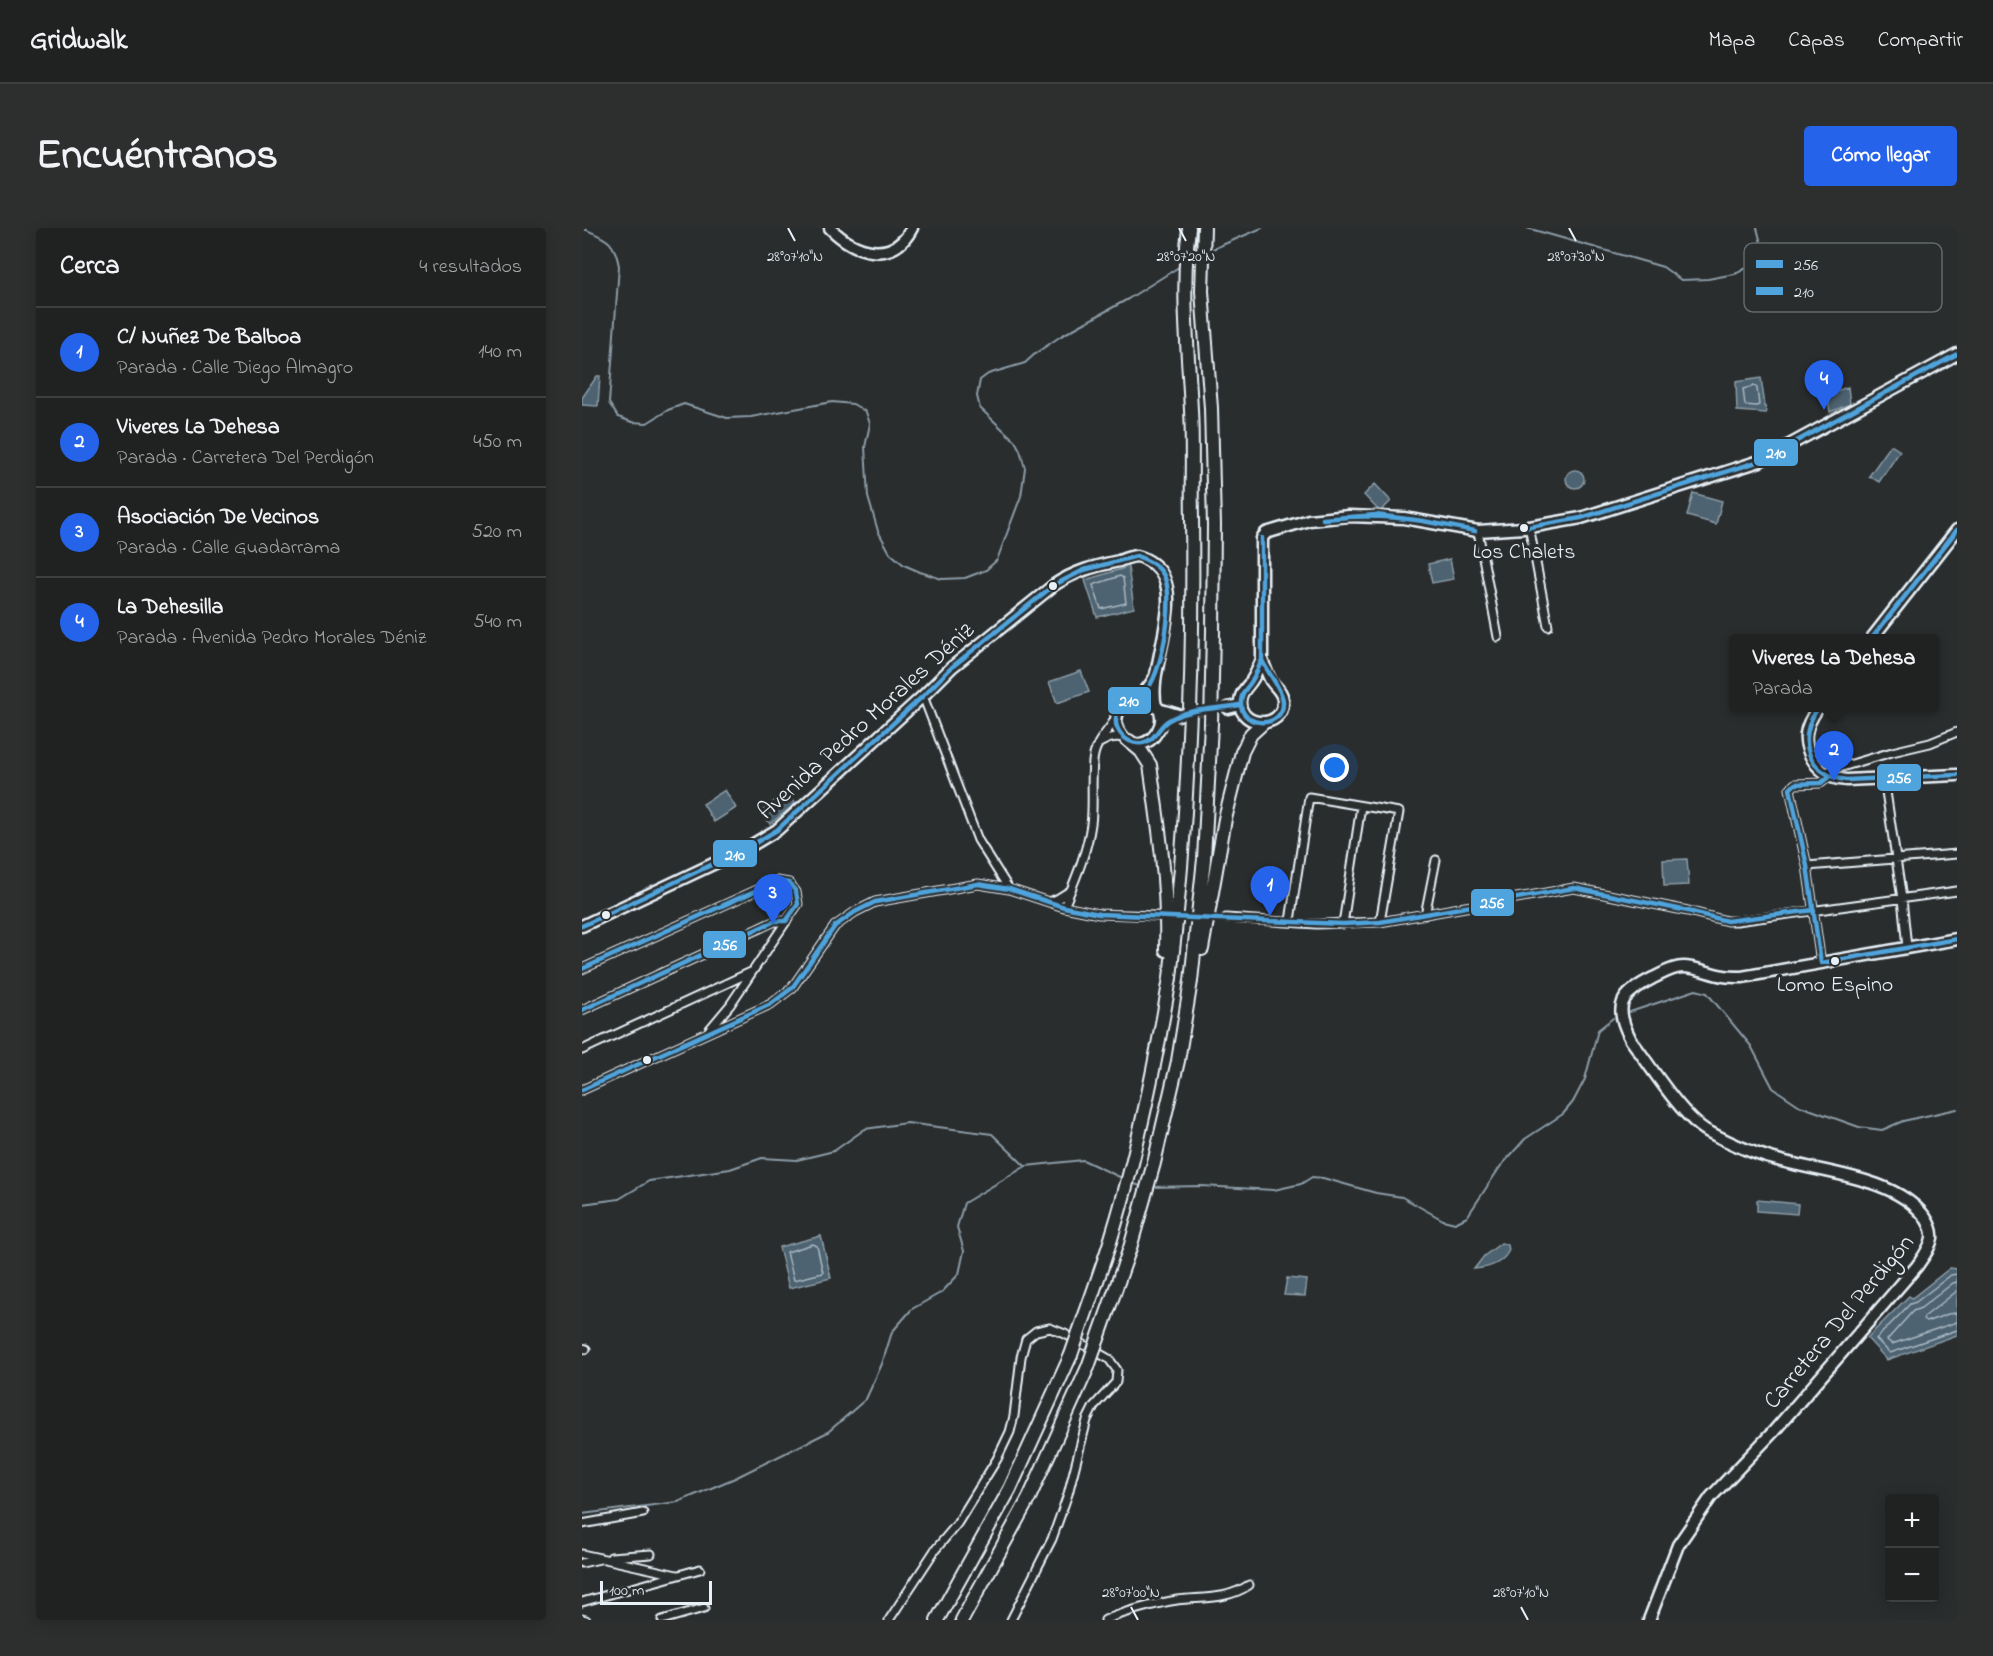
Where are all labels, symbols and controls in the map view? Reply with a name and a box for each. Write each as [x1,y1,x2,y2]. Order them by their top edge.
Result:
text: Gridwalk [30,21,127,62]
text: Mapa [1708,26,1755,56]
text: Capas [1788,26,1845,56]
text: Compartir [1878,26,1963,56]
text: Encuéntranos [36,126,278,187]
button: Cómo llegar [1804,126,1957,186]
legend [1744,243,1942,312]
text: 28°07'10"N [767,246,823,268]
text: 28°07'20"N [1157,246,1215,268]
text: 28°07'30"N [1547,246,1605,268]
text: Cerca [60,248,120,286]
text: 4 resultados [419,253,522,282]
text: 256 [1794,254,1818,278]
text: 210 [1794,281,1814,305]
text: C/ Nuñez De Balboa [117,322,301,354]
text: 1 [76,338,83,367]
text: 140 m [478,338,522,367]
text: Parada · Calle Diego Almagro [117,354,353,383]
pin: 4 [1804,360,1844,410]
text: Viveres La Dehesa [117,412,280,444]
text: 2 [75,428,84,457]
text: 450 m [473,428,522,457]
line badge: 210 [1753,438,1799,467]
text: 210 [1765,442,1786,466]
text: Parada · Carretera Del Perdigón [117,444,374,473]
text: Asociación De Vecinos [117,502,319,534]
text: 3 [75,518,84,547]
text: 520 m [471,518,522,547]
marker: Los Chalets [1518,522,1530,534]
text: Parada · Calle Guadarrama [117,534,340,563]
place label: Los Chalets [1473,537,1575,569]
unlabelled marker [1047,580,1059,592]
text: La Dehesilla [117,592,223,624]
text: 4 [75,608,84,637]
text: 540 m [473,608,522,637]
street label: Avenida Pedro Morales Déniz [750,614,984,829]
text: Parada · Avenida Pedro Morales Déniz [117,624,426,653]
popup [1729,634,1939,712]
text: Viveres La Dehesa [1753,643,1915,675]
text: Parada [1753,675,1813,704]
line badge: 210 [1107,686,1152,715]
text: 210 [1118,690,1139,714]
pin: 2 [1814,732,1854,781]
your location [1320,753,1349,782]
line badge: 256 [1876,763,1922,792]
text: 256 [1886,767,1912,791]
line badge: 210 [712,839,758,868]
text: 210 [724,844,745,868]
pin: 1 [1250,866,1290,916]
pin: 3 [754,874,792,924]
line badge: 256 [1470,888,1515,917]
text: 256 [1479,892,1505,916]
unlabelled marker [600,909,612,921]
line badge: 256 [702,930,747,959]
text: 256 [712,934,738,958]
marker: Lomo Espino [1829,955,1841,967]
place label: Lomo Espino [1777,970,1893,1002]
unlabelled marker [641,1054,653,1066]
street label: Carretera Del Perdigón [1756,1227,1924,1418]
map controls [1885,1494,1939,1602]
button: + [1885,1494,1939,1548]
button: − [1885,1548,1939,1602]
scale bar [600,1578,712,1606]
text: 100 m [609,1579,644,1603]
text: 28°07'00"N [1102,1582,1160,1604]
text: 28°07'10"N [1493,1582,1549,1604]

